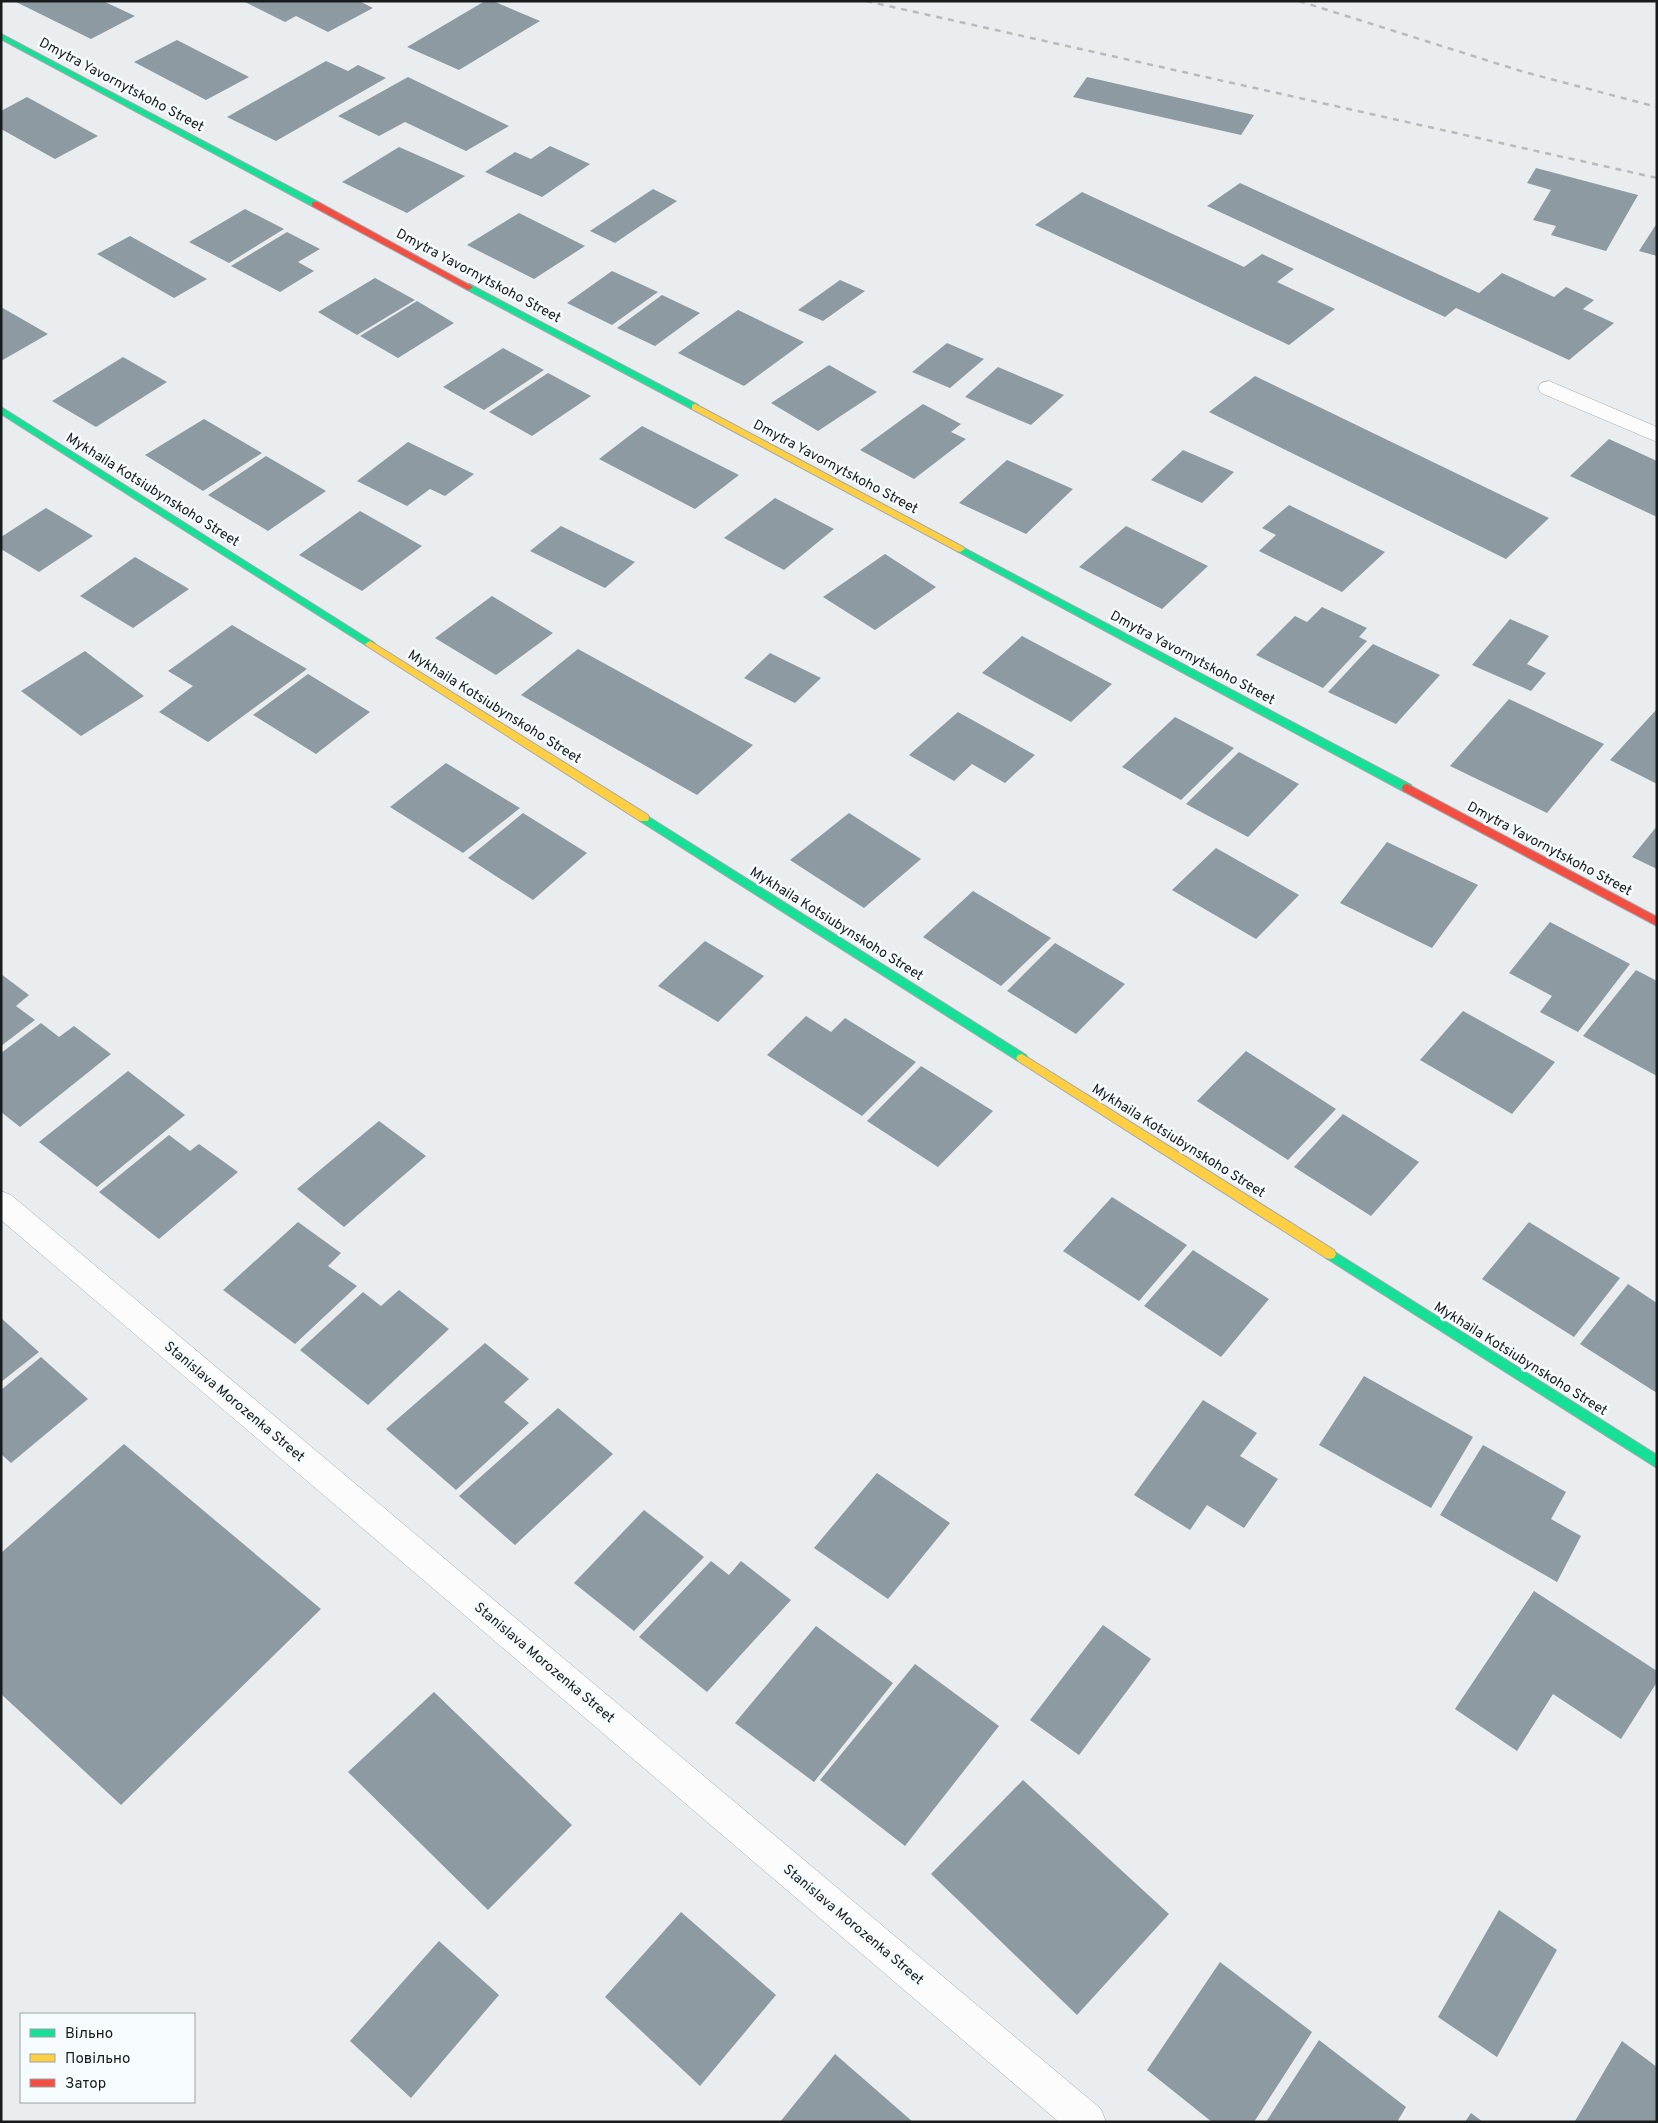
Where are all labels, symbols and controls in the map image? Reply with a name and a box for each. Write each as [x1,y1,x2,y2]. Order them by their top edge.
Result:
street label: Dmytra Yavornytskoho Street [36,35,207,136]
street label: Dmytra Yavornytskoho Street [393,226,564,327]
street label: Dmytra Yavornytskoho Street [750,417,921,518]
street label: Mykhaila Kotsiubynskoho Street [62,430,242,551]
street label: Dmytra Yavornytskoho Street [1107,608,1278,709]
street label: Mykhaila Kotsiubynskoho Street [404,647,584,768]
street label: Dmytra Yavornytskoho Street [1464,799,1635,900]
street label: Mykhaila Kotsiubynskoho Street [746,864,926,985]
street label: Mykhaila Kotsiubynskoho Street [1088,1081,1268,1202]
street label: Mykhaila Kotsiubynskoho Street [1430,1299,1610,1420]
street label: Stanislava Morozenka Street [160,1338,308,1466]
street label: Stanislava Morozenka Street [470,1599,618,1727]
street label: Stanislava Morozenka Street [779,1861,927,1989]
legend [20,2013,195,2103]
text: Вільно [65,2025,113,2044]
text: Повільно [65,2050,130,2069]
text: Затор [65,2075,106,2094]

